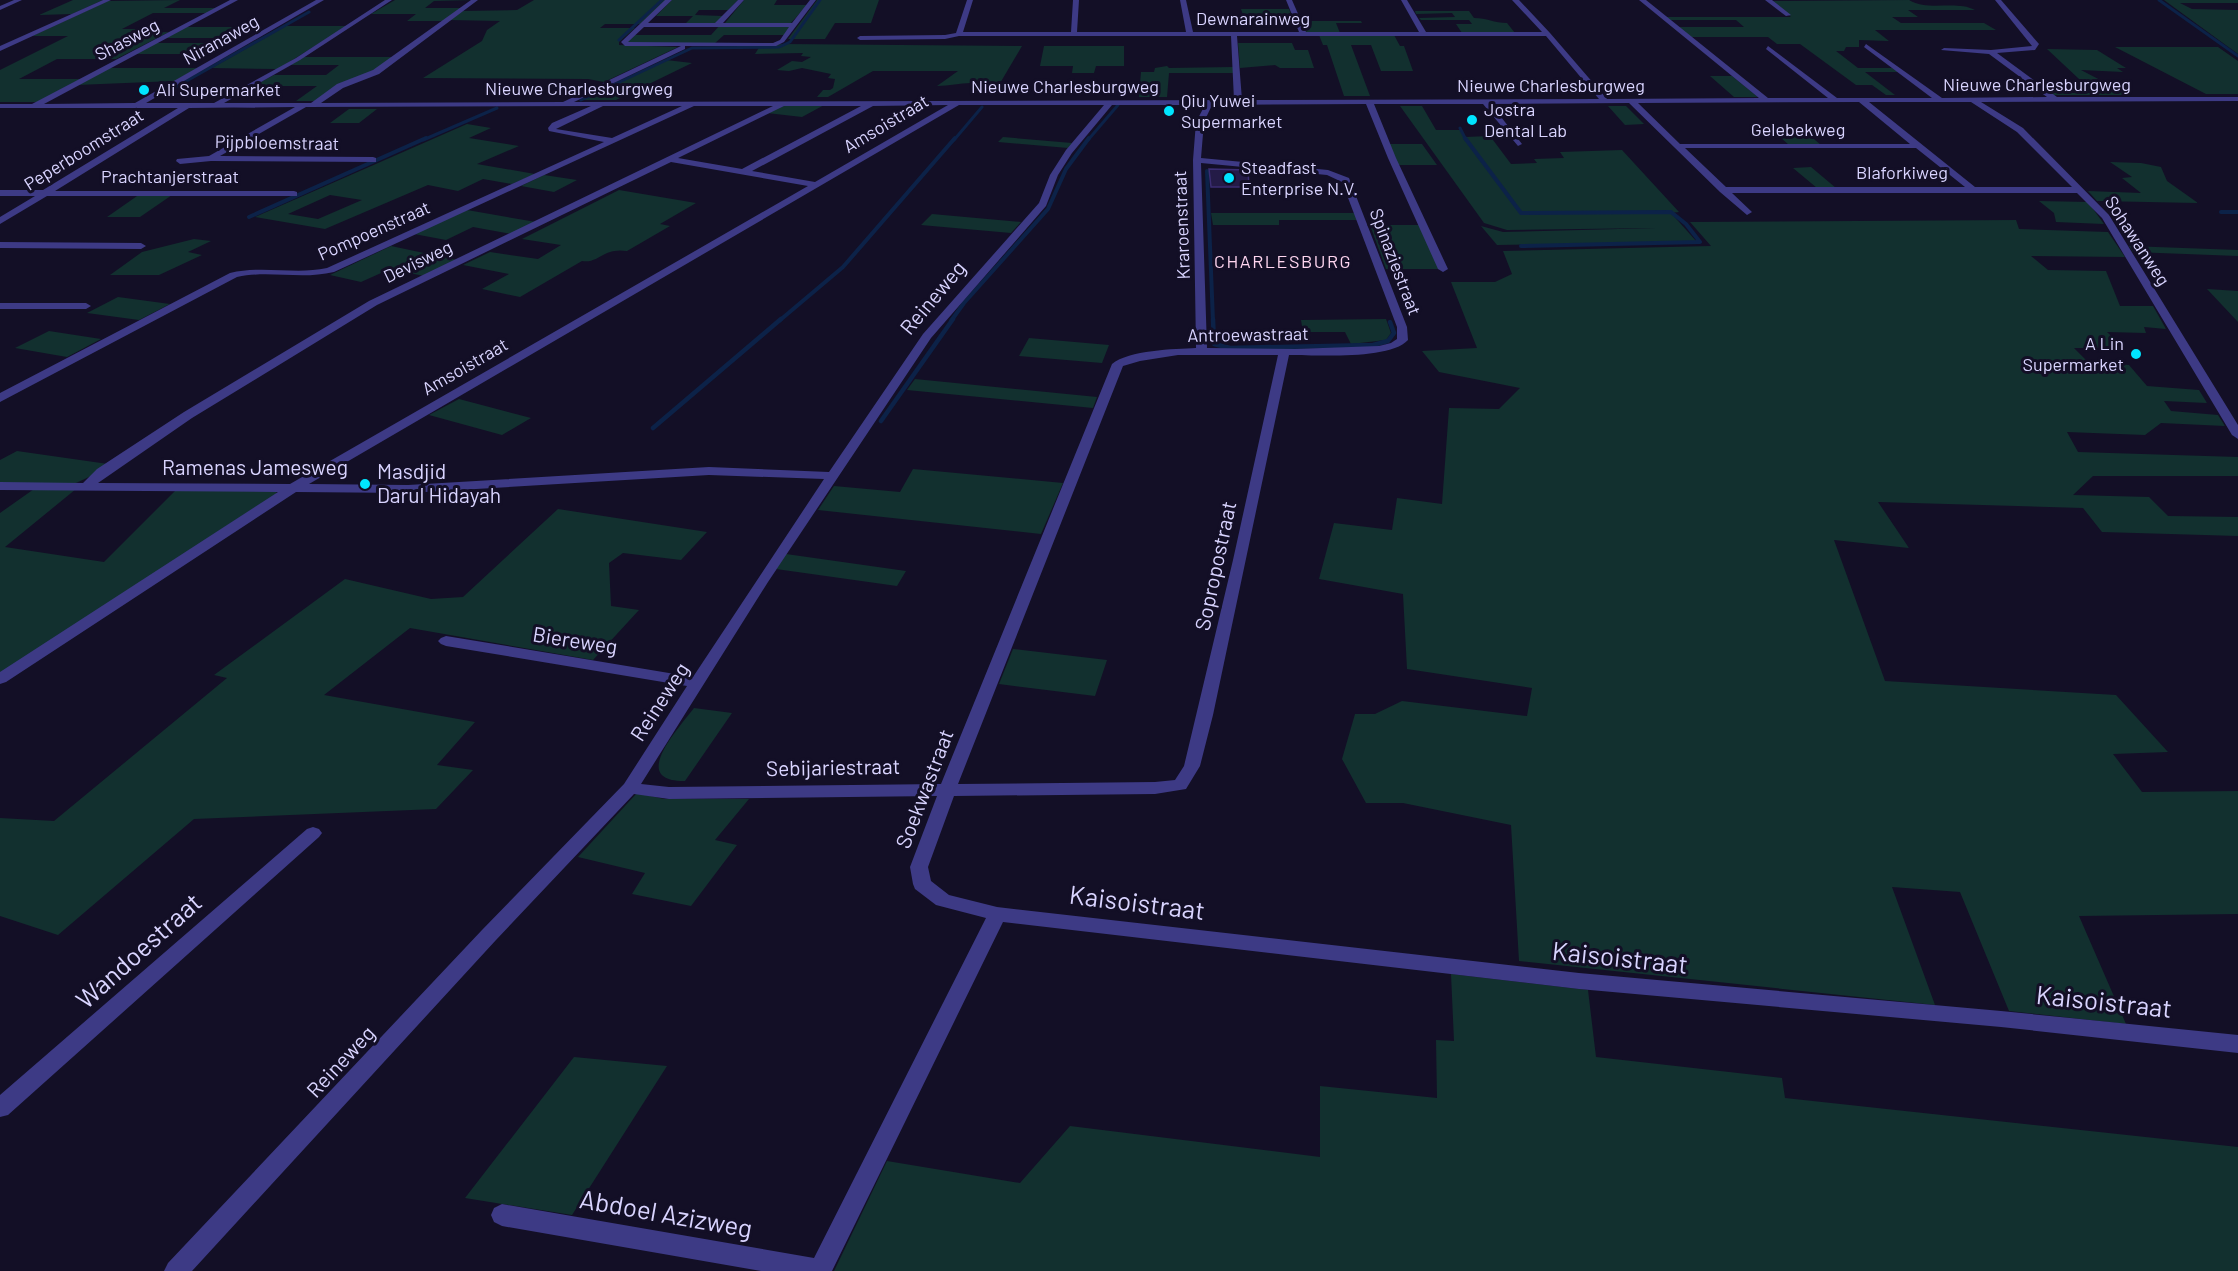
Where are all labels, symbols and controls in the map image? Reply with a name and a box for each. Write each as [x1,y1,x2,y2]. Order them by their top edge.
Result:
street label: Dewnarainweg [1196,7,1310,29]
street label: Niranaweg [179,9,262,69]
street label: Shasweg [91,13,162,65]
street label: Nieuwe Charlesburgweg [1943,73,2131,95]
street label: Nieuwe Charlesburgweg [1457,74,1645,96]
street label: Nieuwe Charlesburgweg [971,75,1159,97]
street label: Nieuwe Charlesburgweg [485,77,673,99]
place label: Ali Supermarket [156,78,281,100]
marker: Ali Supermarket [137,83,151,97]
street label: Amsoistraat [839,89,932,157]
place label: Qiu Yuwei Supermarket [1181,89,1282,132]
place label: Jostra Dental Lab [1484,98,1567,141]
street label: Peperboomstraat [20,104,147,195]
marker: Qiu Yuwei Supermarket [1162,104,1176,118]
marker: Jostra Dental Lab [1465,113,1479,127]
street label: Gelebekweg [1751,118,1845,140]
street label: Pijpbloemstraat [215,130,339,154]
place label: Steadfast Enterprise N.V. [1241,156,1358,199]
street label: Blaforkiweg [1856,161,1948,183]
street label: Prachtanjerstraat [101,165,239,187]
street label: Kraroenstraat [1168,170,1194,280]
marker: Steadfast Enterprise N.V. [1222,171,1236,185]
street label: Sohawanweg [2101,191,2175,289]
street label: Pompoenstraat [314,196,433,265]
street label: Spinaziestraat [1365,205,1426,318]
street label: Devisweg [380,235,455,287]
district label: CHARLESBURG [1214,250,1352,272]
street label: Reineweg [894,255,970,339]
street label: Antroewastraat [1187,322,1309,346]
place label: A Lin Supermarket [2023,332,2124,375]
street label: Amsoistraat [418,333,511,400]
marker: A Lin Supermarket [2129,347,2143,361]
street label: Ramenas Jamesweg [162,454,348,479]
place label: Masdjid Darul Hidayah [377,458,501,507]
marker: Masdjid Darul Hidayah [358,477,372,491]
street label: Sopropostraat [1189,499,1240,633]
street label: Biereweg [531,620,619,659]
street label: Reineweg [624,657,693,745]
street label: Soekwastraat [889,725,958,851]
street label: Sebijariestraat [766,753,900,780]
street label: Kaisoistraat [1068,878,1207,925]
street label: Wandoestraat [69,886,207,1014]
street label: Kaisoistraat [1551,934,1690,979]
street label: Kaisoistraat [2035,978,2174,1023]
street label: Reineweg [301,1020,379,1102]
street label: Abdoel Azizweg [577,1182,755,1243]

